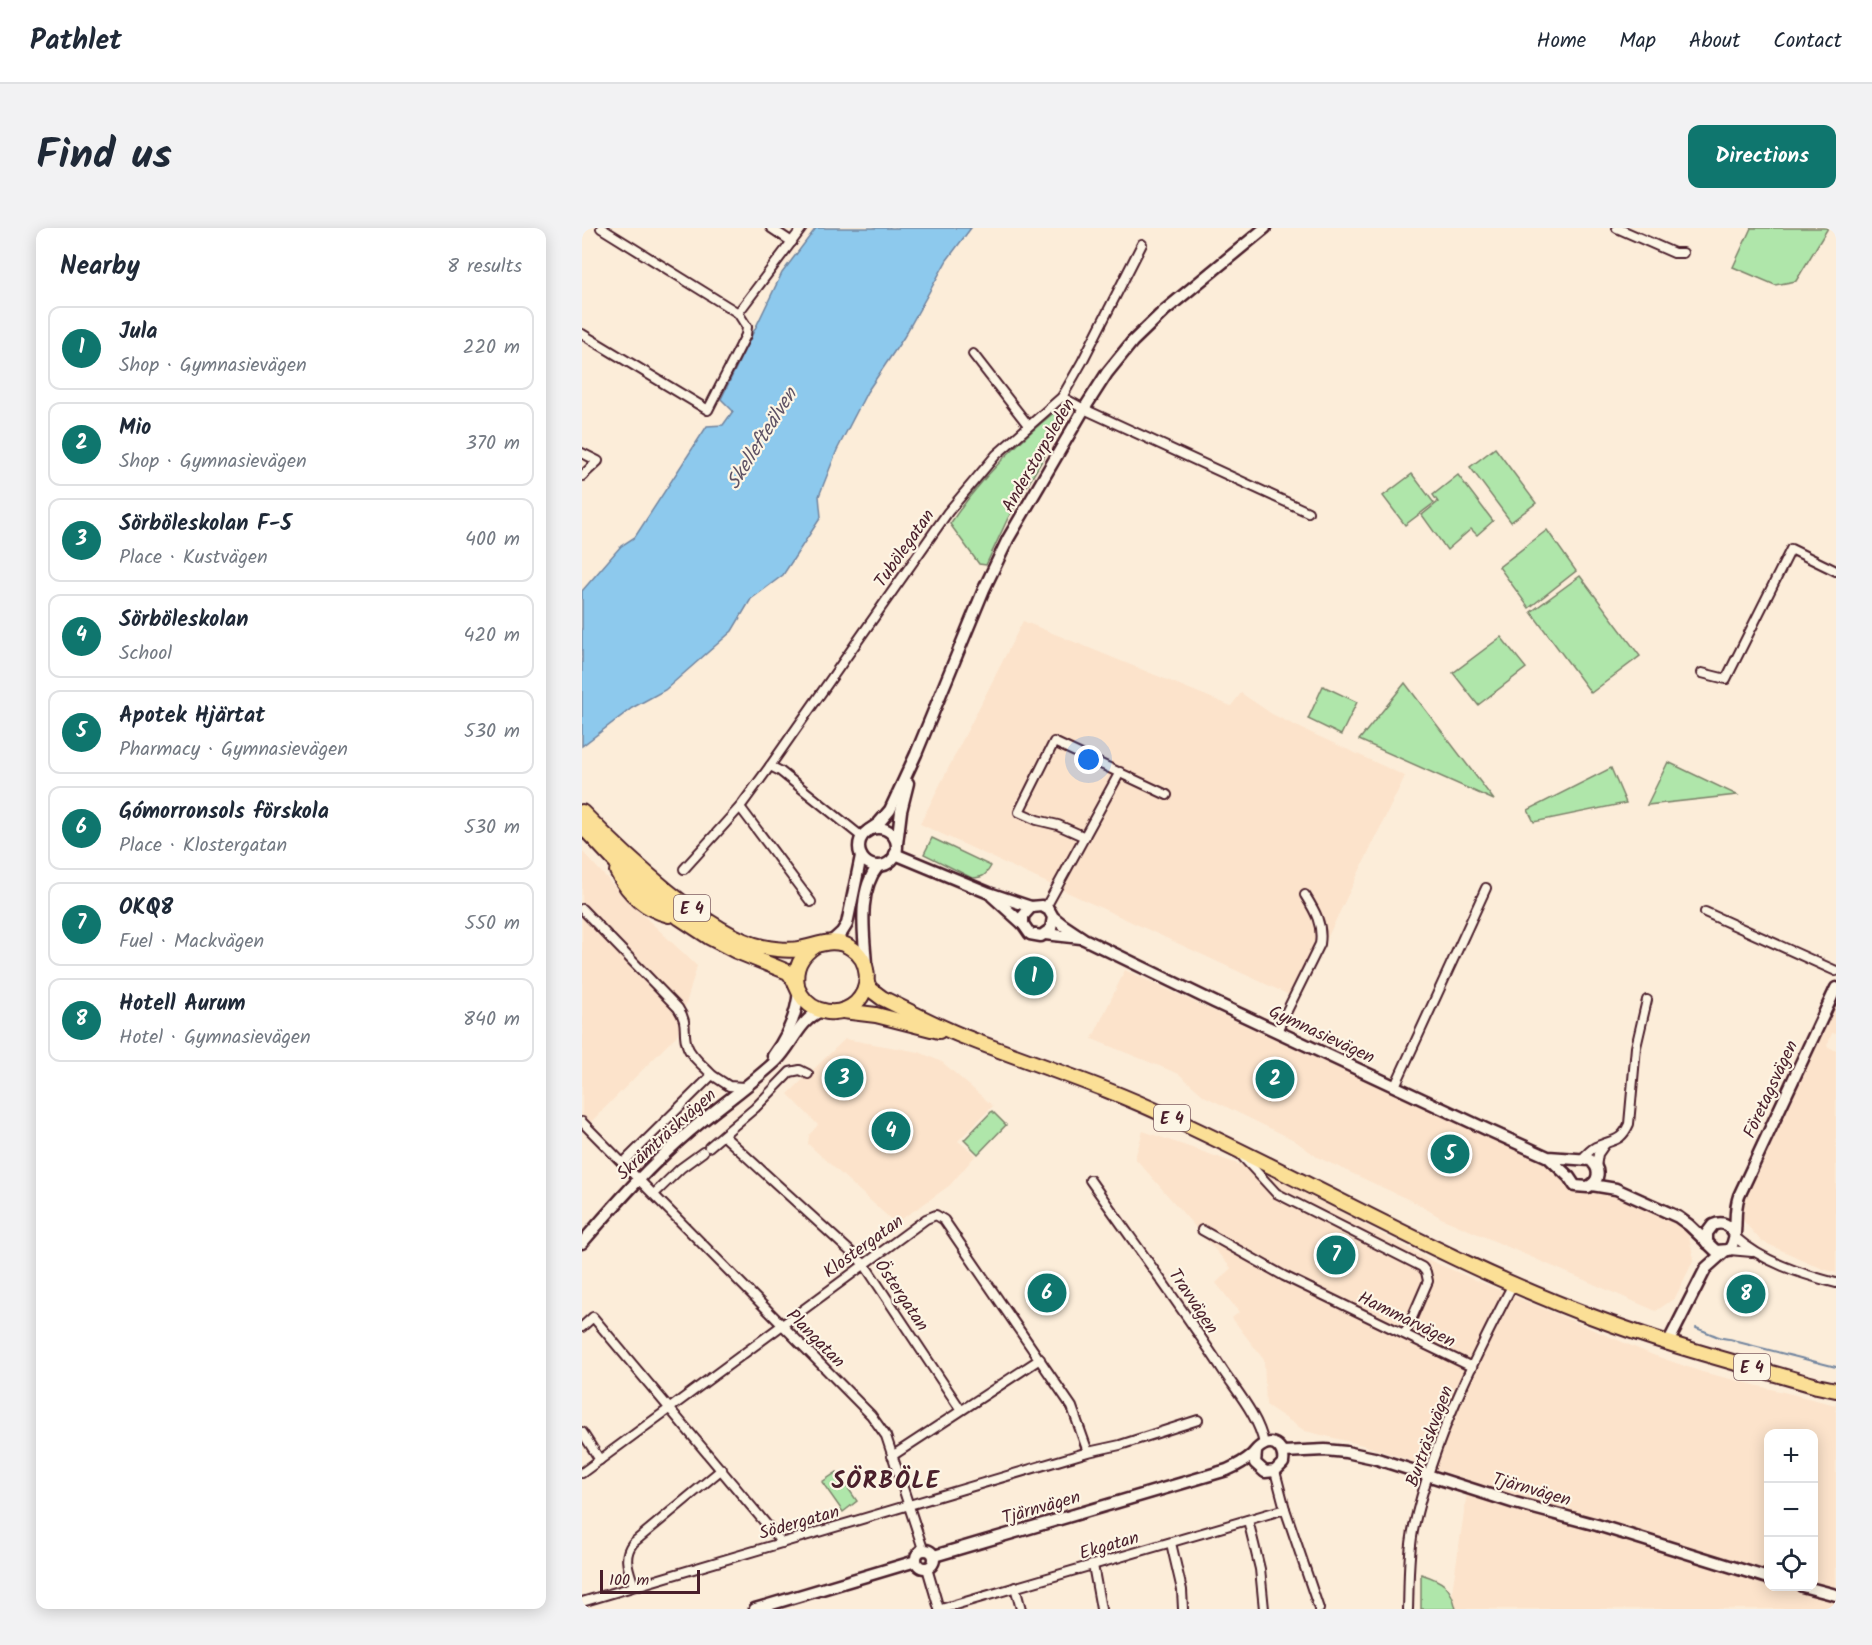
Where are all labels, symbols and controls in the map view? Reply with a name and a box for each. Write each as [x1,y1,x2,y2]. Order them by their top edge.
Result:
text: Pathlet [30,19,122,64]
text: Home [1537,25,1586,58]
text: Map [1619,25,1656,58]
text: About [1689,25,1740,58]
text: Contact [1773,25,1842,58]
text: Find us [36,123,172,190]
button: Directions [1688,125,1836,188]
text: Nearby [60,246,140,288]
text: 8 results [447,251,522,283]
text: Jula [119,315,157,350]
text: 1 [78,332,85,364]
text: 220 m [463,332,520,364]
text: Shop · Gymnasievägen [119,350,307,382]
water label: Skellefteälven [719,381,807,496]
street label: Anderstorpsleden [995,393,1084,518]
text: Mio [119,411,151,446]
text: 2 [76,428,87,460]
text: 370 m [465,428,520,460]
text: Shop · Gymnasievägen [119,446,307,478]
street label: Tubölegatan [867,504,943,594]
text: Sörböleskolan F-5 [119,507,292,542]
text: 3 [76,524,87,556]
text: 400 m [465,524,520,556]
text: Place · Kustvägen [119,542,268,574]
text: Sörböleskolan [119,603,248,638]
text: 4 [76,620,87,652]
text: 420 m [463,620,520,652]
text: School [119,638,172,670]
text: Apotek Hjärtat [119,699,265,734]
text: 5 [76,716,87,748]
text: 530 m [464,716,520,748]
text: Pharmacy · Gymnasievägen [119,734,348,766]
your location [1074,745,1103,774]
text: Gómorronsols förskola [119,795,329,830]
text: 6 [76,812,87,844]
text: 530 m [464,812,520,844]
text: Place · Klostergatan [119,830,287,862]
text: OKQ8 [119,891,173,926]
road number: E 4 [674,895,710,921]
text: 7 [77,908,86,940]
text: 550 m [465,908,520,940]
text: Fuel · Mackvägen [119,926,264,958]
pin: 1 [1014,954,1054,999]
text: Hotell Aurum [119,987,245,1022]
street label: Gymnasievägen [1263,998,1379,1073]
text: 8 [76,1004,87,1036]
text: 840 m [463,1004,520,1036]
text: Hotel · Gymnasievägen [119,1022,311,1054]
street label: Företagsvägen [1736,1036,1807,1144]
pin: 3 [824,1056,864,1100]
pin: 2 [1256,1056,1294,1102]
street label: Skråmträskvägen [610,1082,724,1188]
road number: E 4 [1154,1105,1190,1131]
pin: 4 [872,1108,910,1154]
pin: 5 [1430,1132,1470,1176]
street label: Klostergatan [817,1208,910,1287]
pin: 7 [1316,1232,1356,1278]
street label: Östergatan [866,1254,936,1338]
street label: Travvägen [1160,1263,1225,1341]
pin: 6 [1028,1270,1066,1316]
pin: 8 [1726,1272,1766,1316]
street label: Hammarvägen [1352,1284,1460,1357]
street label: Plangatan [778,1303,851,1376]
road number: E 4 [1734,1354,1770,1380]
street label: Burträskvägen [1399,1382,1462,1491]
map controls [1764,1429,1818,1591]
button: + [1764,1429,1818,1483]
district label: SÖRBÖLE [831,1462,941,1501]
street label: Tjärnvägen [1489,1465,1574,1515]
street label: Tjärnvägen [999,1483,1084,1533]
button: − [1764,1483,1818,1537]
street label: Södergatan [756,1498,843,1549]
street label: Ekgatan [1076,1524,1143,1569]
button: locate [1764,1537,1818,1591]
scale bar [600,1567,700,1594]
text: 100 m [609,1568,649,1593]

